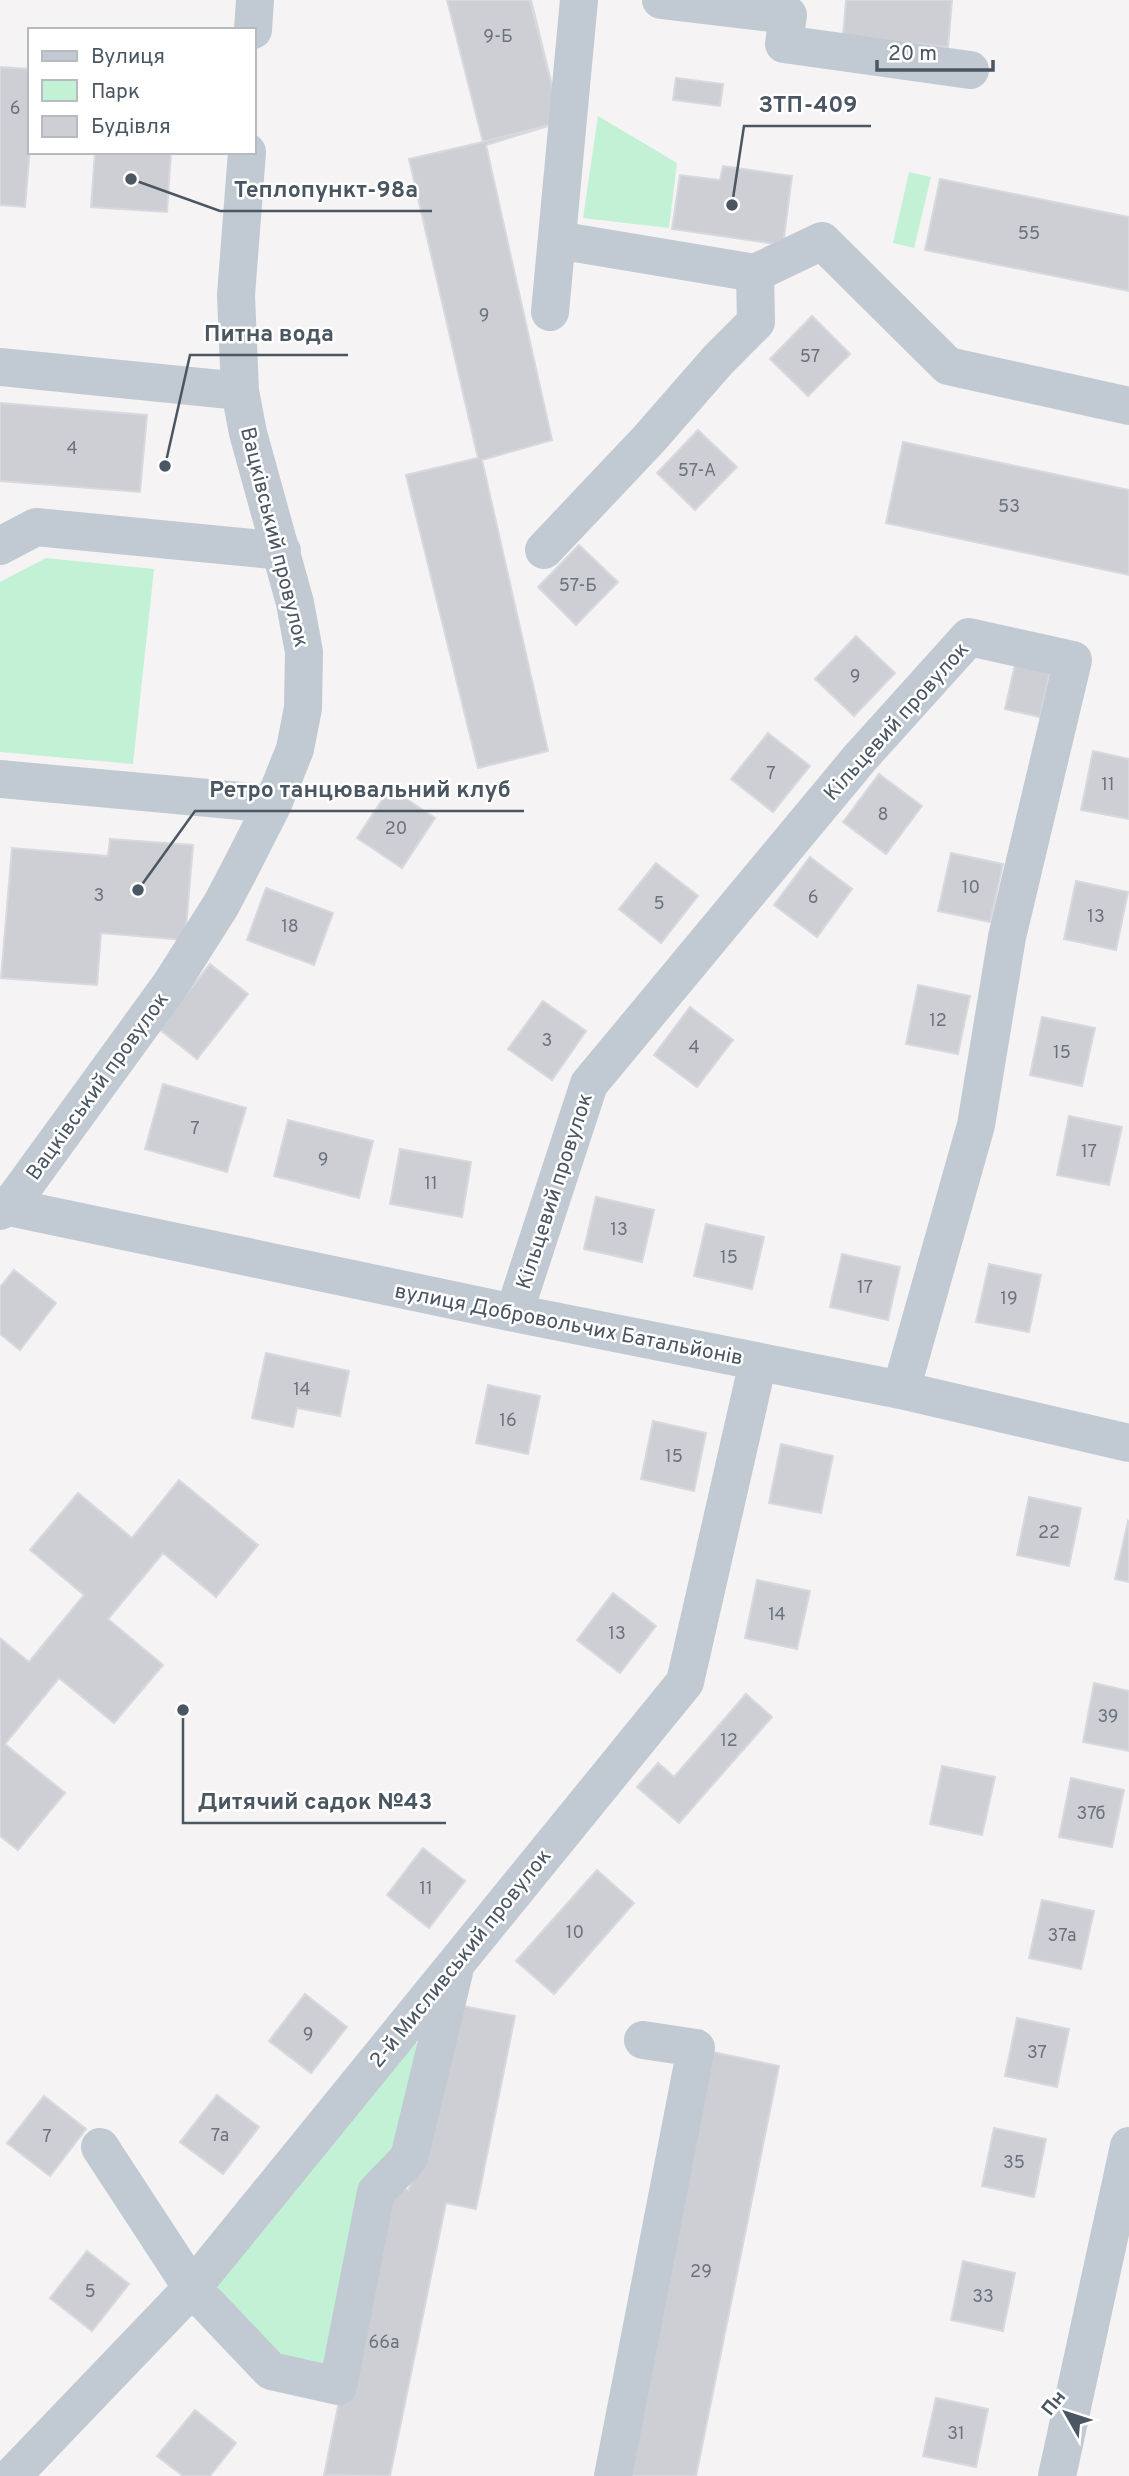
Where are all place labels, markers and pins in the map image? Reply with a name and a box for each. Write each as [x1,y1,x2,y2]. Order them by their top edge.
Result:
callout: ЗТП-409 [744,82,871,126]
callout: Теплопункт-98а [220,167,432,211]
callout: Питна вода [190,311,348,355]
callout: Ретро танцювальний клуб [195,767,524,811]
callout: Дитячий садок №43 [183,1779,446,1823]

